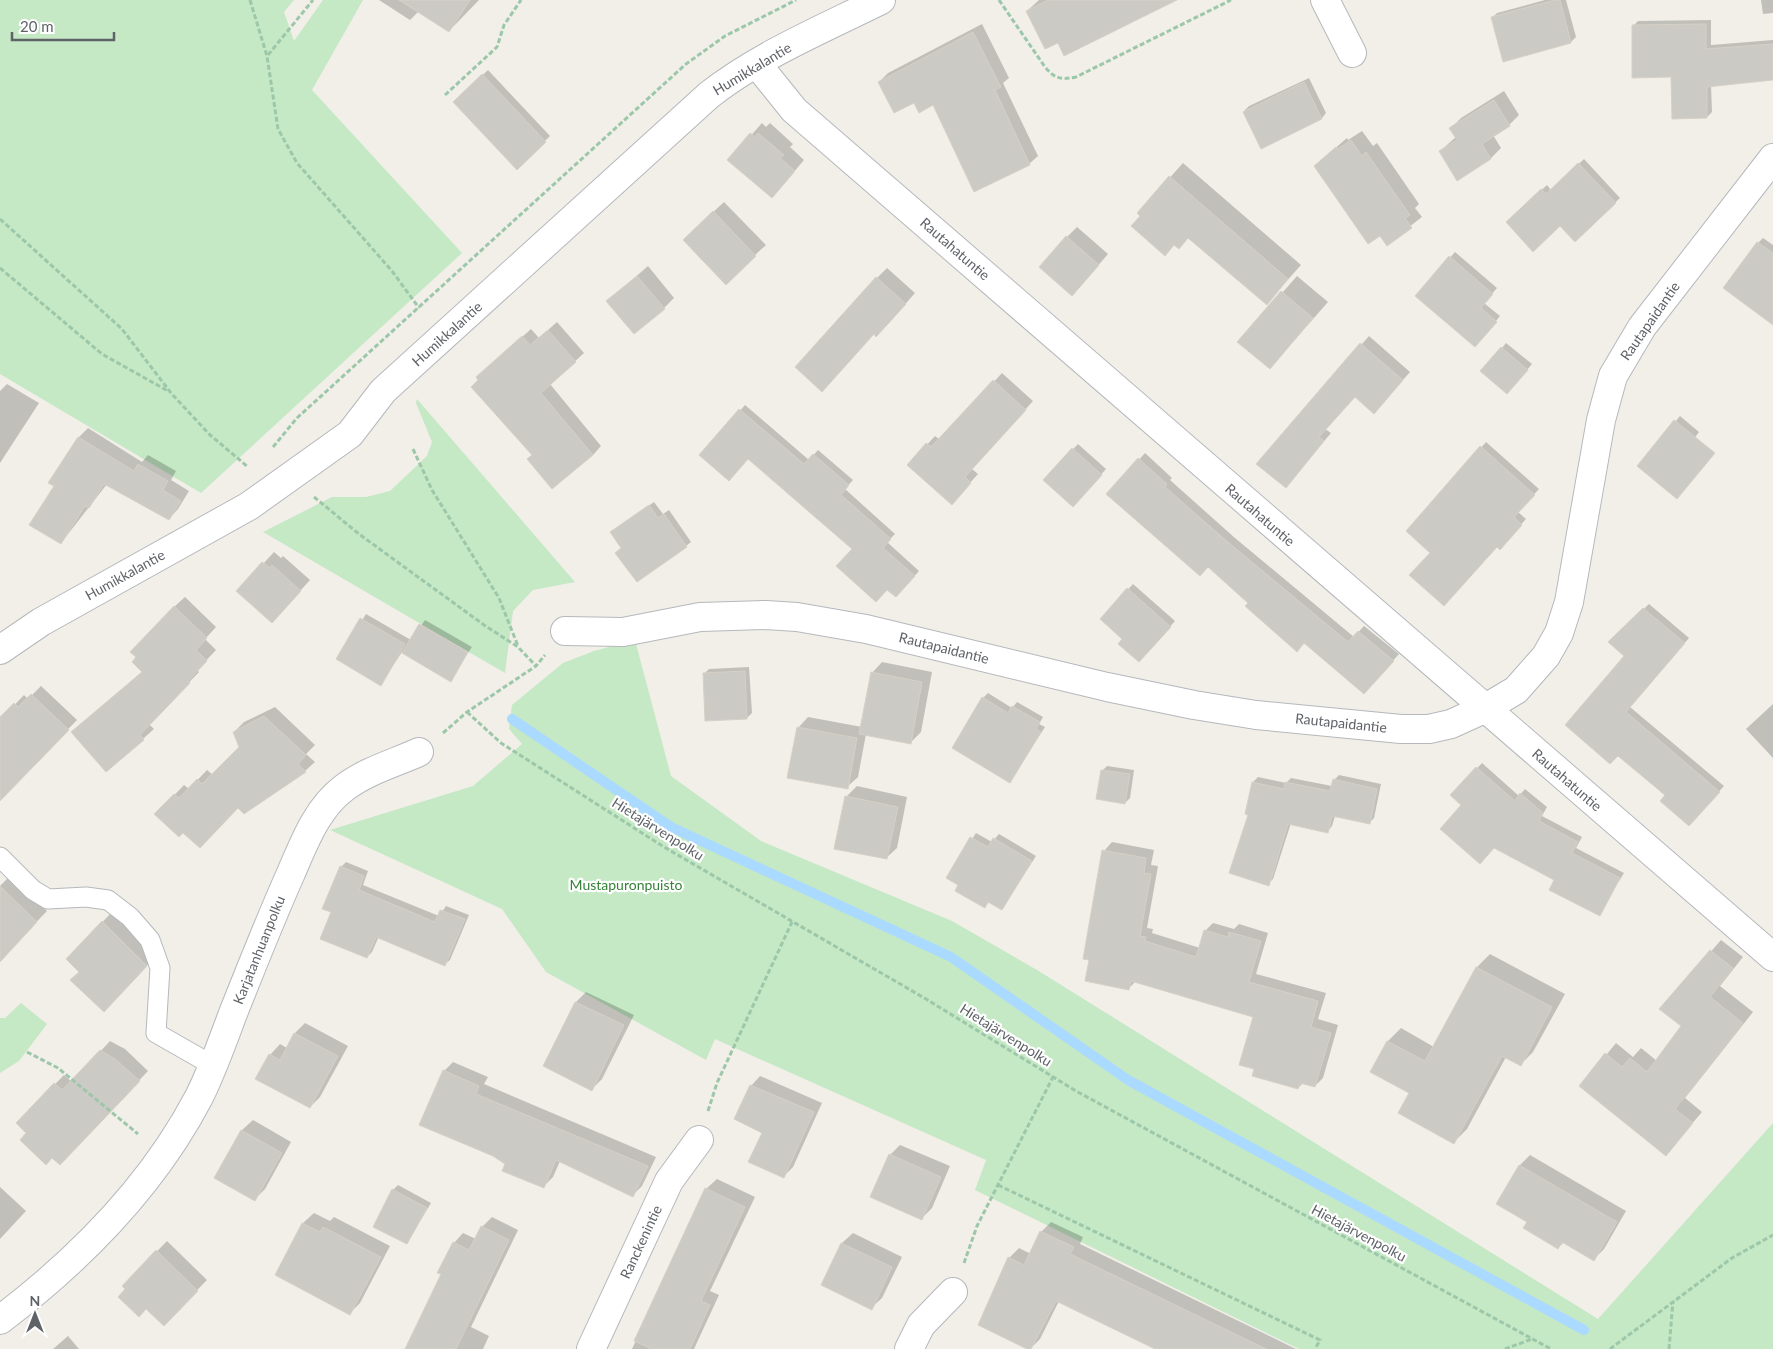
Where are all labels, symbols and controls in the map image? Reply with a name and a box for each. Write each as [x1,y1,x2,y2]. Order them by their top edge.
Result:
scale bar [12,10,115,42]
text: 20 m [20,17,54,35]
street label: Humikkalantie [709,39,794,99]
street label: Rautahatuntie [917,214,994,283]
street label: Rautapaidantie [1616,278,1683,363]
street label: Humikkalantie [408,298,485,370]
street label: Rautahatuntie [1222,480,1299,549]
street label: Humikkalantie [82,546,168,603]
street label: Rautapaidantie [897,628,991,667]
street label: Rautapaidantie [1294,709,1388,736]
street label: Rautahatuntie [1529,745,1606,814]
street label: Hietajärvenpolku [609,794,707,864]
park label: Mustapuronpuisto [570,876,683,893]
street label: Karjatanhuanpolku [229,893,288,1007]
street label: Hietajärvenpolku [957,1000,1055,1070]
street label: Hietajärvenpolku [1309,1200,1410,1265]
street label: Ranckenintie [616,1202,665,1281]
north arrow [10,1289,60,1339]
text: N [30,1292,40,1309]

